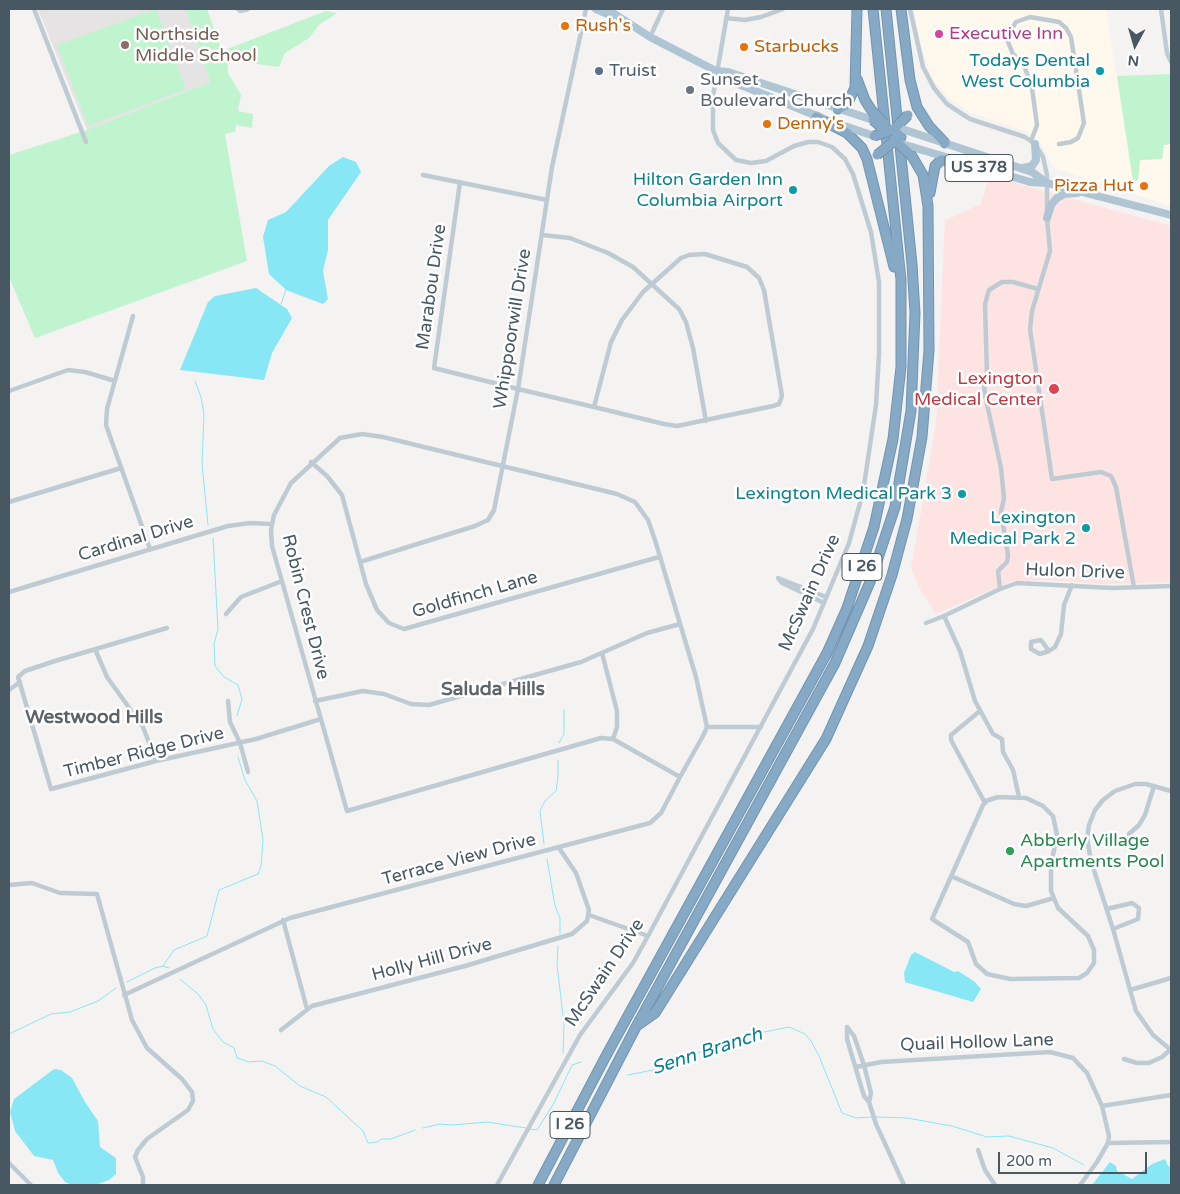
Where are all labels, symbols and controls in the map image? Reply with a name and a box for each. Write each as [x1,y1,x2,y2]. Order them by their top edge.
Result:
place label: Rush's [575,15,631,37]
marker: Rush's [559,20,571,32]
north arrow [1110,20,1160,70]
place label: Executive Inn [949,23,1063,45]
place label: Northside Middle School [135,24,257,66]
marker: Executive Inn [933,28,945,40]
place label: Starbucks [754,36,839,58]
marker: Northside Middle School [119,39,131,51]
marker: Starbucks [738,41,750,53]
place label: Todays Dental West Columbia [961,50,1090,92]
text: N [1127,51,1140,69]
place label: Truist [609,60,657,82]
marker: Truist [593,65,605,77]
marker: Todays Dental West Columbia [1094,65,1106,77]
place label: Sunset Boulevard Church [700,69,853,112]
marker: Sunset Boulevard Church [684,84,696,96]
place label: Denny's [777,113,844,135]
marker: Denny's [761,118,773,130]
road number: US 378 [945,154,1013,182]
place label: Hilton Garden Inn Columbia Airport [633,169,783,212]
place label: Pizza Hut [1054,175,1134,197]
marker: Pizza Hut [1138,180,1150,192]
marker: Hilton Garden Inn Columbia Airport [787,184,799,196]
street label: Marabou Drive [412,223,452,351]
street label: Whippoorwill Drive [490,247,536,411]
place label: Lexington Medical Center [914,368,1043,410]
marker: Lexington Medical Center [1047,382,1061,396]
place label: Lexington Medical Park 3 [735,483,952,505]
marker: Lexington Medical Park 3 [956,488,968,500]
place label: Lexington Medical Park 2 [950,507,1076,550]
street label: Cardinal Drive [76,511,196,567]
marker: Lexington Medical Park 2 [1080,522,1092,534]
street label: McSwain Drive [775,531,845,655]
street label: Robin Crest Drive [277,532,333,682]
road number: I 26 [842,554,882,580]
street label: Hulon Drive [1025,559,1125,585]
street label: Goldfinch Lane [410,567,540,623]
district label: Saluda Hills [441,679,545,701]
district label: Westwood Hills [25,707,163,729]
street label: Timber Ridge Drive [62,723,226,783]
street label: Terrace View Drive [380,829,538,891]
place label: Abberly Village Apartments Pool [1020,830,1164,872]
marker: Abberly Village Apartments Pool [1004,845,1016,857]
street label: McSwain Drive [561,915,649,1031]
street label: Holly Hill Drive [370,934,494,986]
water label: Senn Branch [649,1023,765,1081]
street label: Quail Hollow Lane [900,1030,1054,1056]
road number: I 26 [550,1112,590,1138]
scale bar [1000,1142,1149,1174]
text: 200 m [1006,1152,1052,1170]

